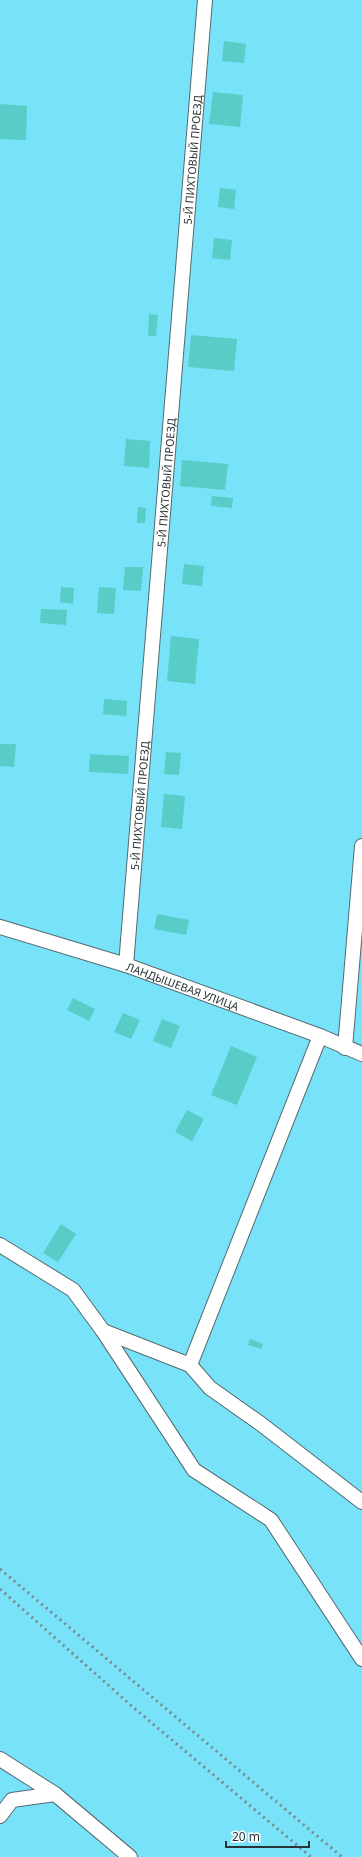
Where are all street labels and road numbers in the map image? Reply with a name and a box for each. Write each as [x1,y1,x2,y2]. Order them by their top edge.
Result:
street label: 5-Й ПИХТОВЫЙ ПРОЕЗД [179,95,205,225]
street label: 5-Й ПИХТОВЫЙ ПРОЕЗД [153,417,178,548]
street label: 5-Й ПИХТОВЫЙ ПРОЕЗД [126,740,152,871]
street label: ЛАНДЫШЕВАЯ УЛИЦА [124,958,242,1014]

